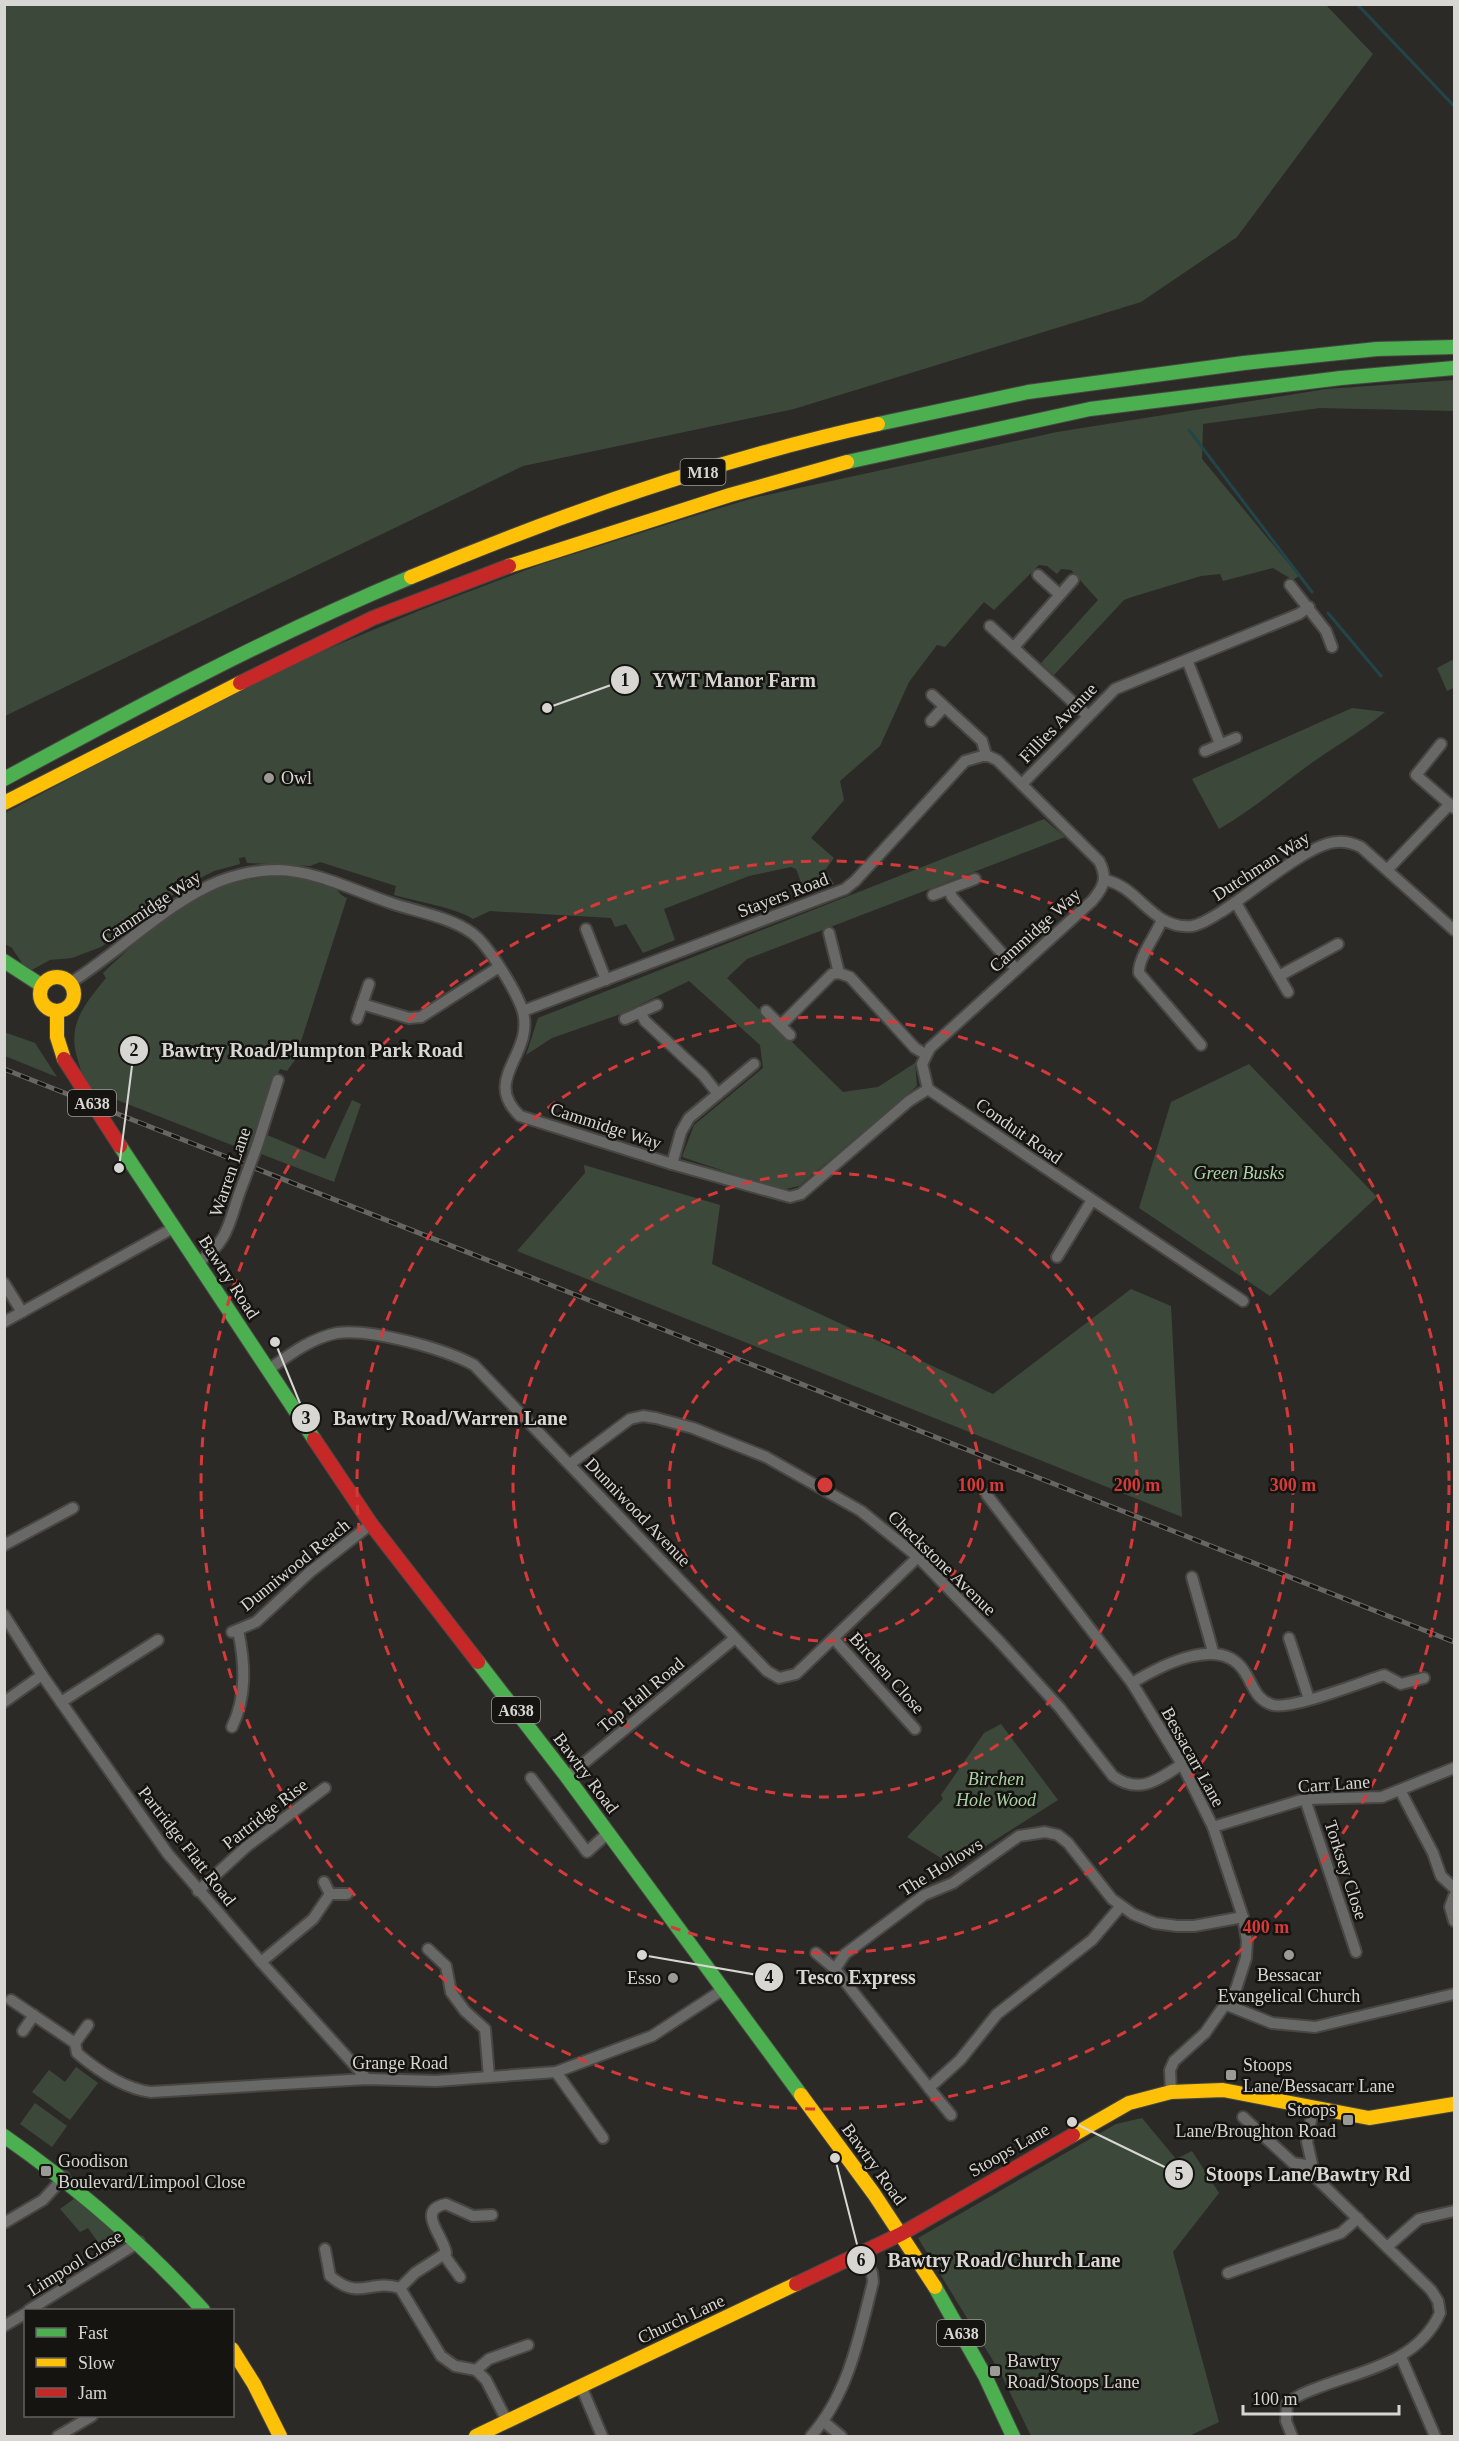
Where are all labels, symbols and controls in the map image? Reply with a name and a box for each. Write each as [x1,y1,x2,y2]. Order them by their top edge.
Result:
road number: M18 [680,459,726,485]
callout: YWT Manor Farm [610,661,828,699]
text: YWT Manor Farm [652,669,816,691]
text: 1 [621,670,630,690]
street label: Fillies Avenue [1015,679,1101,767]
place label: Owl [281,768,312,788]
marker: Owl [262,771,276,785]
street label: Dutchman Way [1209,827,1313,905]
street label: Cammidge Way [97,866,205,948]
street label: Stayers Road [735,869,831,921]
street label: Cammidge Way [985,884,1085,976]
callout: Bawtry Road/Plumpton Park Road [119,1031,475,1069]
text: Bawtry Road/Plumpton Park Road [161,1039,463,1062]
text: 2 [130,1040,139,1060]
road number: A638 [68,1090,116,1116]
street label: Conduit Road [972,1094,1066,1168]
street label: Cammidge Way [548,1099,664,1153]
street label: Warren Lane [205,1125,255,1219]
park label: Green Busks [1194,1163,1284,1183]
street label: Bawtry Road [195,1232,263,1322]
callout: Bawtry Road/Warren Lane [291,1399,579,1437]
text: Bawtry Road/Warren Lane [333,1407,567,1430]
text: 3 [302,1408,311,1428]
street label: Dunniwood Avenue [581,1454,695,1570]
centre of rings [815,1475,835,1495]
text: 100 m [958,1475,1004,1495]
text: 200 m [1114,1475,1160,1495]
text: 300 m [1270,1475,1316,1495]
street label: Checkstone Avenue [884,1506,1000,1620]
street label: Dunniwood Reach [236,1515,354,1615]
street label: Birchen Close [845,1628,929,1718]
street label: Top Hall Road [594,1653,688,1737]
road number: A638 [492,1697,540,1723]
street label: Bessacarr Lane [1157,1704,1229,1810]
street label: Bawtry Road [549,1729,623,1817]
park label: Birchen Hole Wood [955,1769,1037,1810]
street label: Carr Lane [1297,1771,1371,1797]
street label: Partridge Rise [218,1775,312,1853]
street label: Partridge Flatt Road [134,1782,240,1910]
street label: Torksey Close [1321,1818,1371,1922]
street label: The Hollows [896,1834,986,1900]
text: 400 m [1243,1917,1289,1937]
marker: Bessacar Evangelical Church [1282,1948,1296,1962]
callout: Tesco Express [754,1958,928,1996]
place label: Bessacar Evangelical Church [1218,1965,1360,2006]
text: Tesco Express [796,1966,916,1989]
text: 4 [765,1967,774,1987]
place label: Esso [627,1968,661,1988]
marker: Esso [666,1971,680,1985]
street label: Grange Road [352,2053,448,2073]
place label: Stoops Lane/Bessacarr Lane [1243,2055,1394,2096]
marker: Stoops Lane/Bessacarr Lane [1224,2068,1238,2082]
place label: Stoops Lane/Broughton Road [1176,2100,1336,2141]
marker: Stoops Lane/Broughton Road [1341,2113,1355,2127]
street label: Bawtry Road [838,2119,910,2209]
street label: Stoops Lane [965,2119,1053,2181]
place label: Goodison Boulevard/Limpool Close [58,2151,245,2192]
callout: Stoops Lane/Bawtry Rd [1164,2155,1423,2193]
text: Stoops Lane/Bawtry Rd [1206,2163,1410,2186]
marker: Goodison Boulevard/Limpool Close [39,2164,53,2178]
text: 5 [1175,2164,1184,2184]
street label: Limpool Close [24,2226,126,2300]
callout: Bawtry Road/Church Lane [846,2241,1133,2279]
text: Bawtry Road/Church Lane [888,2249,1121,2272]
text: 6 [857,2250,866,2270]
street label: Church Lane [634,2290,728,2348]
legend [24,2309,234,2417]
road number: A638 [937,2320,985,2346]
text: Fast [78,2323,108,2343]
place label: Bawtry Road/Stoops Lane [1007,2351,1140,2392]
text: Slow [78,2353,115,2373]
marker: Bawtry Road/Stoops Lane [988,2364,1002,2378]
scale bar [1243,2378,1399,2416]
text: Jam [78,2383,107,2403]
text: 100 m [1252,2389,1298,2409]

